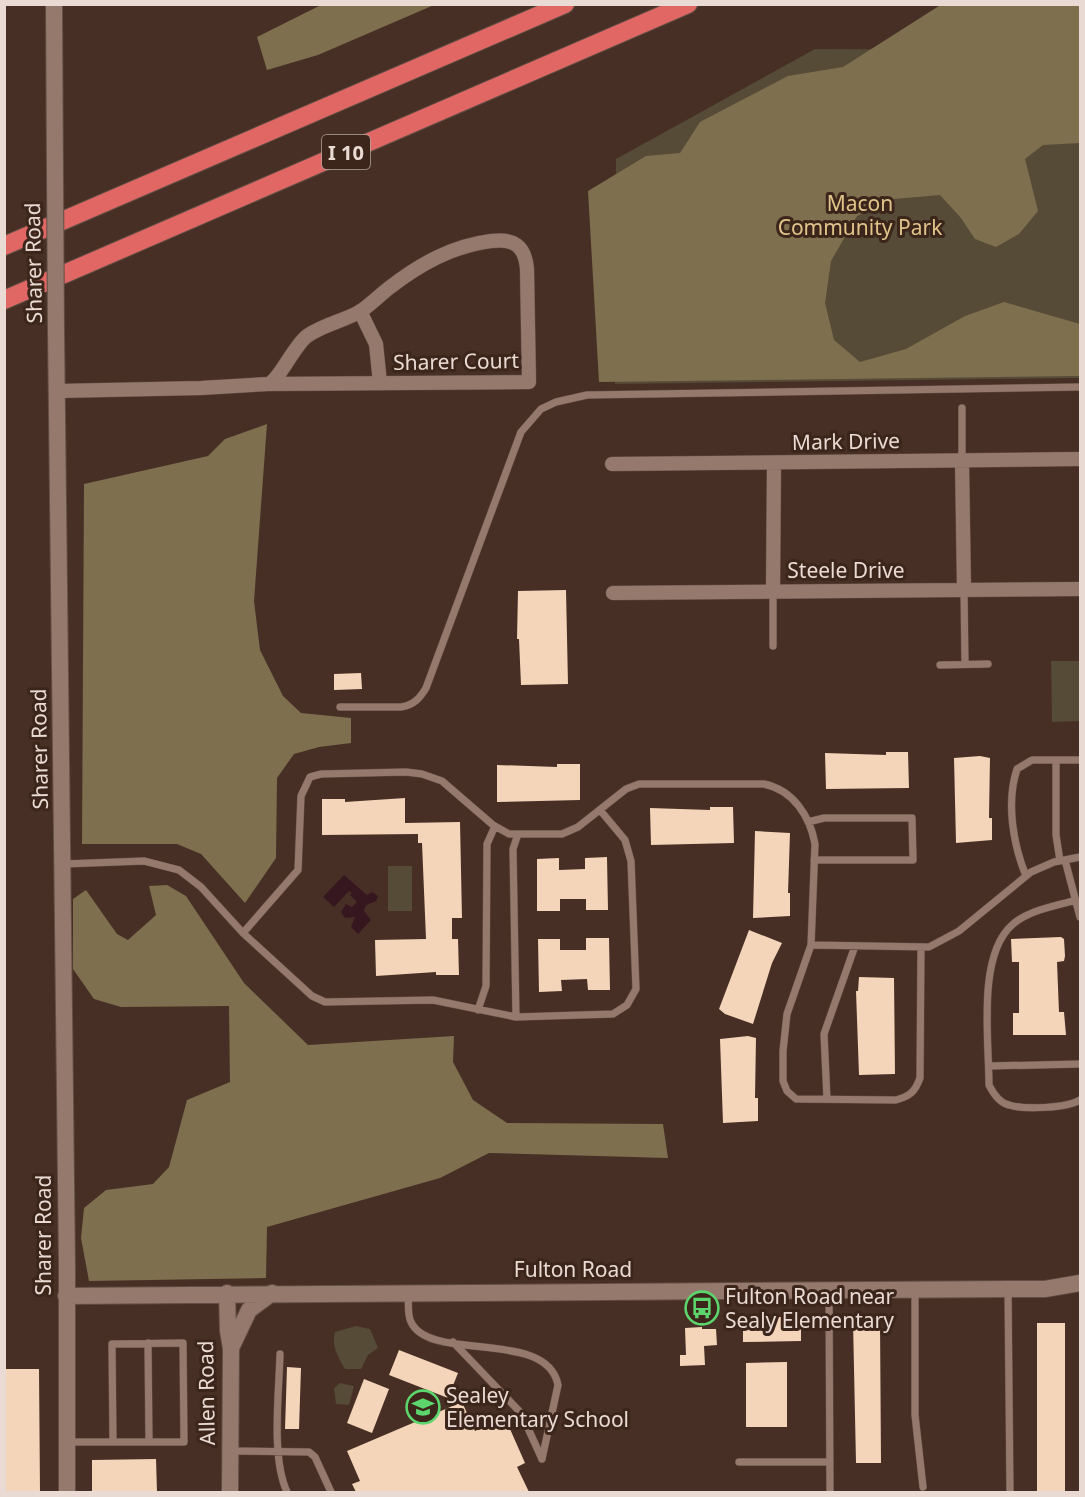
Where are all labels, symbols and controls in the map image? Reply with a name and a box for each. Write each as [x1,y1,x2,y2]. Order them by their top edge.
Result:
road number: I 10 [322,135,370,169]
park label: Macon Community Park [778,189,943,241]
street label: Sharer Road [18,202,48,324]
street label: Sharer Court [393,346,520,376]
street label: Mark Drive [792,426,900,456]
street label: Steele Drive [787,556,905,584]
street label: Sharer Road [24,688,54,810]
street label: Sharer Road [29,1175,57,1295]
street label: Fulton Road [514,1255,632,1283]
place label: Fulton Road near Sealy Elementary [725,1282,895,1334]
bus stop icon: Fulton Road near Sealy Elementary [684,1290,720,1326]
street label: Allen Road [191,1340,221,1446]
place label: Sealey Elementary School [446,1381,629,1433]
school or university icon: Sealey Elementary School [405,1389,441,1425]

